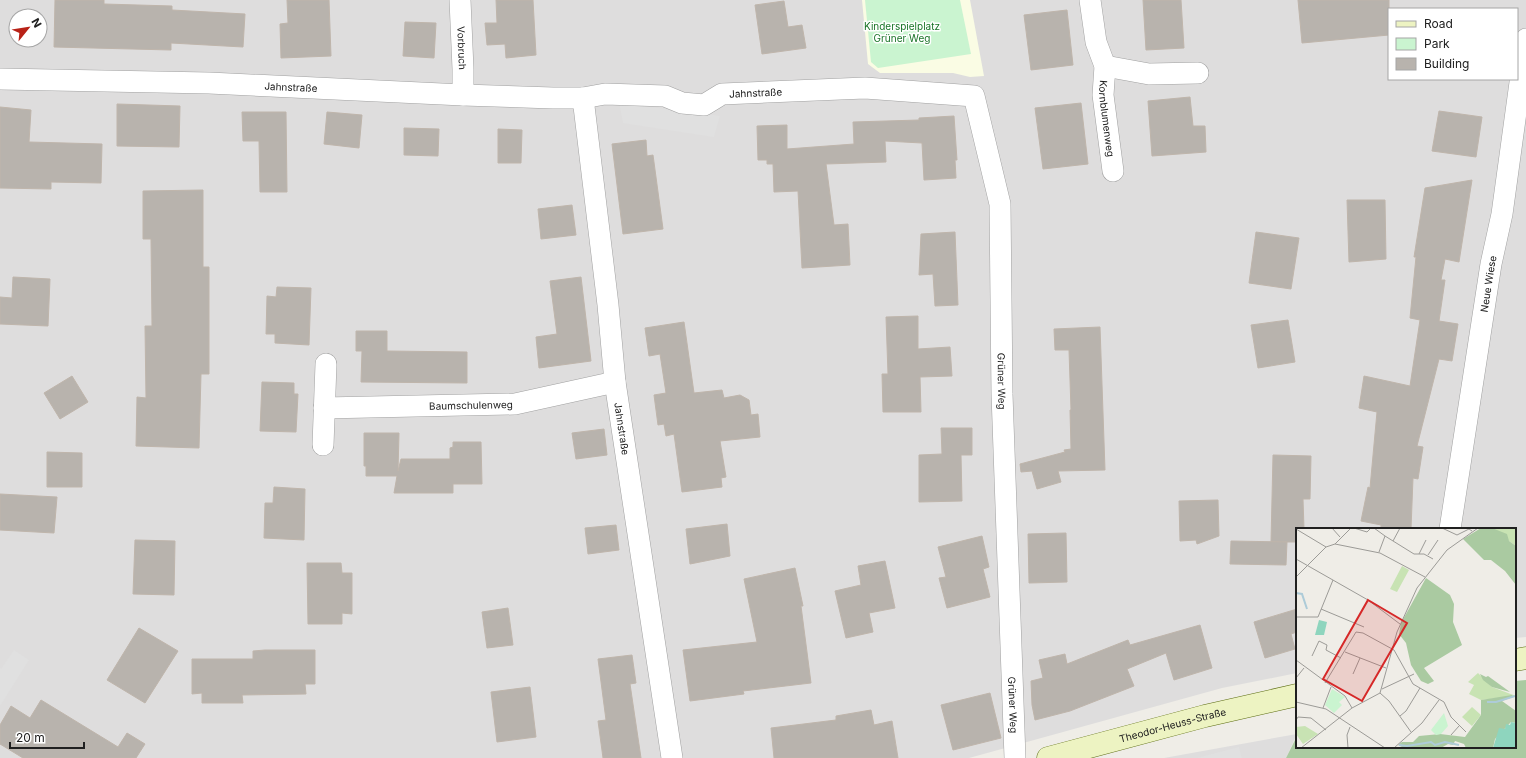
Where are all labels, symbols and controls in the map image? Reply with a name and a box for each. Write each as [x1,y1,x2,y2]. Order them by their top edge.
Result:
north arrow [8,8,48,48]
legend [1388,8,1518,80]
text: N [29,16,45,30]
text: Road [1424,16,1453,31]
park label: Kinderspielplatz Grüner Weg [864,20,940,44]
street label: Vorbruch [455,26,469,70]
text: Park [1424,36,1450,51]
text: Building [1424,56,1469,71]
street label: Jahnstraße [264,80,318,94]
street label: Kornblumenweg [1097,80,1117,158]
street label: Jahnstraße [729,85,783,100]
street label: Neue Wiese [1478,254,1499,313]
street label: Grüner Weg [996,353,1009,410]
street label: Baumschulenweg [429,398,513,412]
street label: Jahnstraße [612,401,632,456]
inset map [1296,528,1516,748]
street label: Grüner Weg [1006,676,1020,734]
street label: Theodor-Heuss-Straße [1118,705,1227,745]
scale bar [10,724,84,750]
text: 20 m [16,730,45,745]

